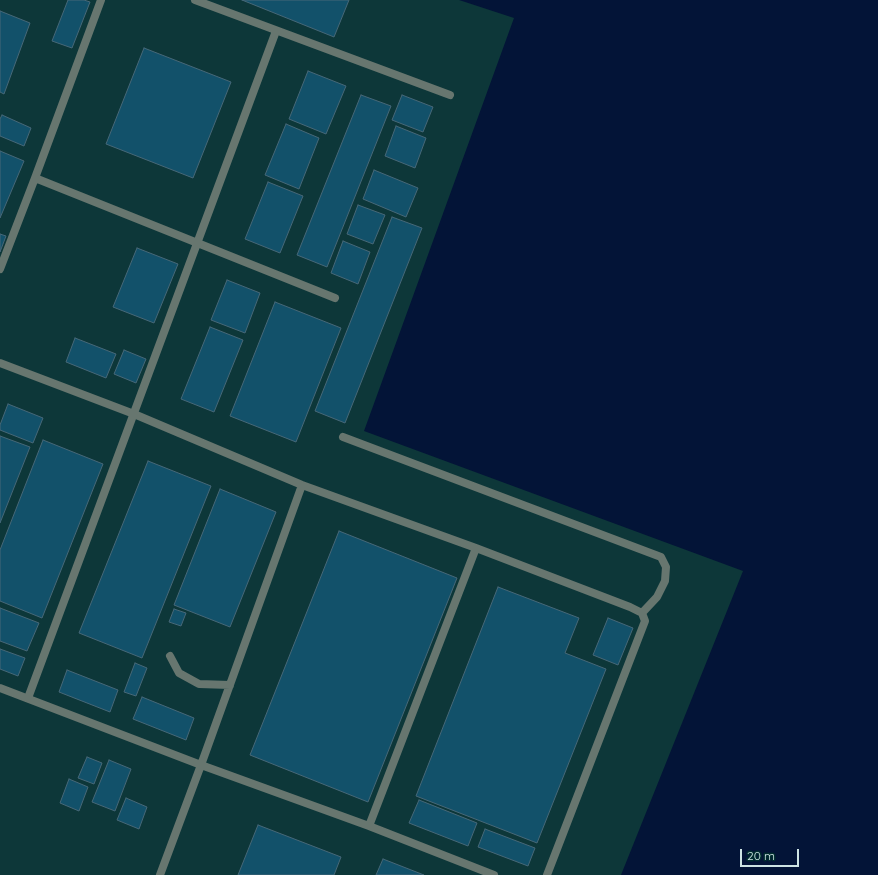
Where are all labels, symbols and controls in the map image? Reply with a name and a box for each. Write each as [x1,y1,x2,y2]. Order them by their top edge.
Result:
scale bar [742,841,801,867]
text: 20 m [747,848,775,863]

